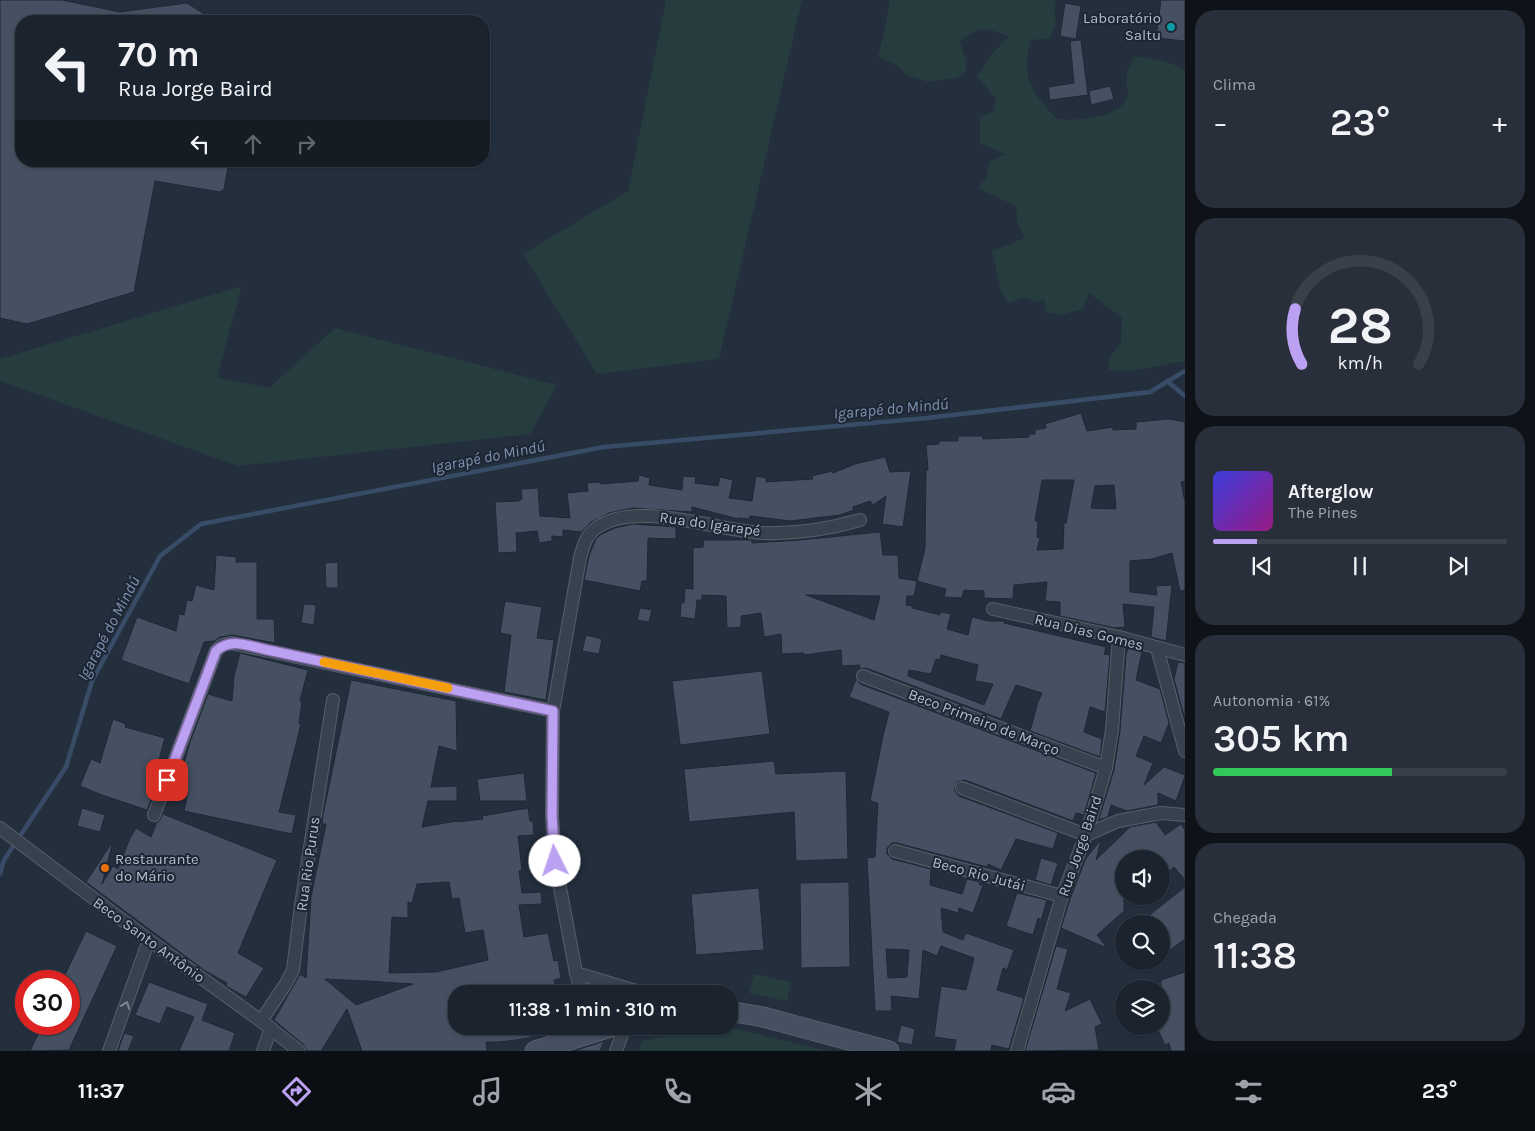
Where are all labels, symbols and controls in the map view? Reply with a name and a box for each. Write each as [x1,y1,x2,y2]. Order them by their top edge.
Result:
place label: Laboratório Saltu [1083,9,1161,44]
marker: Laboratório Saltu [1165,21,1177,33]
text: 70 m [118,34,200,75]
icon: left [35,35,100,100]
text: Clima [1213,75,1256,94]
text: Rua Jorge Baird [118,76,273,102]
text: 23° [1330,100,1390,145]
text: − [1213,106,1228,139]
text: + [1492,106,1507,139]
icon: left [186,130,214,158]
icon: ahead [239,130,267,158]
icon: right [292,130,320,158]
text: 28 [1327,295,1393,356]
text: km/h [1337,353,1383,374]
water label: Igarapé do Mindú [833,394,949,423]
water label: Igarapé do Mindú [430,436,547,477]
text: Afterglow [1288,481,1374,503]
text: The Pines [1288,503,1358,522]
street label: Rua do Igarapé [658,508,762,540]
icon: previous [1248,552,1276,580]
icon: pause [1346,552,1374,580]
icon: next [1444,552,1472,580]
water label: Igarapé do Mindú [73,573,144,684]
street label: Rua Dias Gomes [1033,610,1145,654]
street label: Beco Primeiro de Março [906,685,1062,759]
text: Autonomia · 61% [1213,691,1330,710]
text: 305 km [1213,716,1349,761]
pin [146,759,188,801]
icon: arrive [153,766,181,794]
street label: Rua Jorge Baird [1054,793,1106,899]
street label: Rua Rio Purus [292,816,324,912]
position arrow [528,834,580,886]
place label: Restaurante do Mário [115,850,199,885]
map controls [1115,850,1170,1035]
button: sound [1115,850,1170,905]
street label: Beco Rio Jutái [931,853,1027,895]
marker: Restaurante do Mário [99,862,111,874]
street label: Beco Santo Antônio [90,893,208,987]
text: Chegada [1213,908,1277,927]
button: search [1115,915,1170,970]
text: 11:38 [1213,933,1297,978]
speed limit sign: 30 [15,970,80,1035]
button: layers [1115,980,1170,1035]
text: 11:38 · 1 min · 310 m [509,999,677,1021]
one-way arrow [120,1001,130,1010]
icon: directions [279,1074,314,1109]
icon: music [470,1074,505,1109]
icon: phone [660,1074,695,1109]
icon: climate [851,1074,886,1109]
icon: car [1041,1074,1076,1109]
icon: filters [1231,1074,1266,1109]
text: 11:37 [78,1078,124,1104]
text: 23° [1422,1078,1457,1104]

